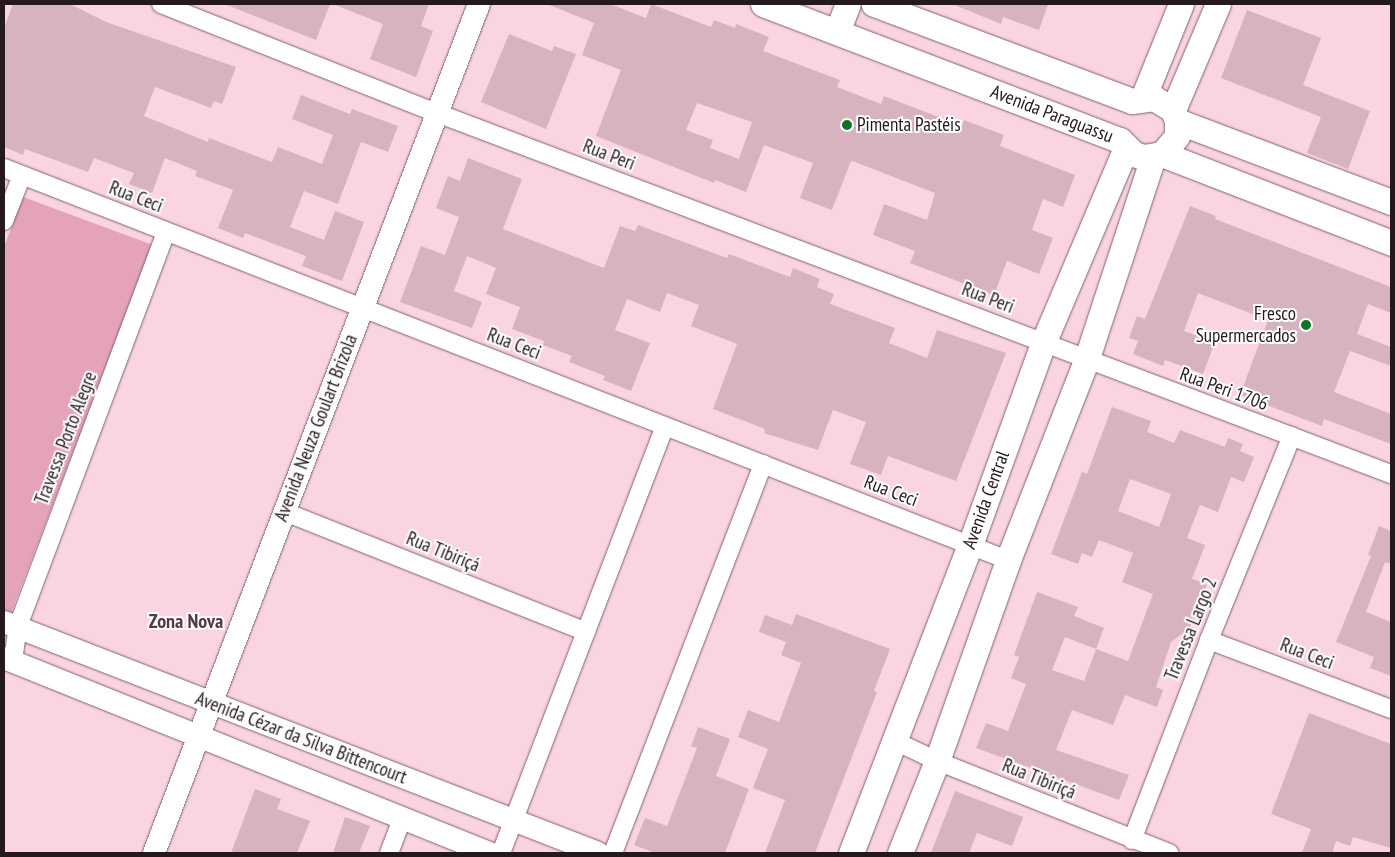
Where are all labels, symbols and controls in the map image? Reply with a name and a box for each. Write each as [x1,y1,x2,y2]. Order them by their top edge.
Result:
street label: Avenida Paraguassu [987,80,1117,148]
place label: Pimenta Pastéis [857,114,961,136]
marker: Pimenta Pastéis [841,119,853,131]
street label: Rua Peri [580,135,638,175]
street label: Rua Ceci [106,176,166,218]
street label: Rua Peri [959,278,1017,318]
place label: Fresco Supermercados [1196,303,1296,347]
marker: Fresco Supermercados [1300,319,1312,331]
street label: Rua Ceci [484,323,544,365]
street label: Avenida Neuza Goulart Brizola [270,331,362,525]
street label: Rua Peri 1706 [1177,362,1271,416]
street label: Travessa Porto Alegre [30,368,102,508]
street label: Avenida Central [958,448,1014,552]
street label: Rua Ceci [861,470,921,512]
street label: Rua Tibiriçá [403,527,483,577]
street label: Travessa Largo 2 [1160,574,1222,684]
district label: Zona Nova [149,609,223,633]
street label: Rua Ceci [1277,633,1337,675]
street label: Avenida Cézar da Silva Bittencourt [192,687,410,789]
street label: Rua Tibiriçá [999,754,1079,804]

